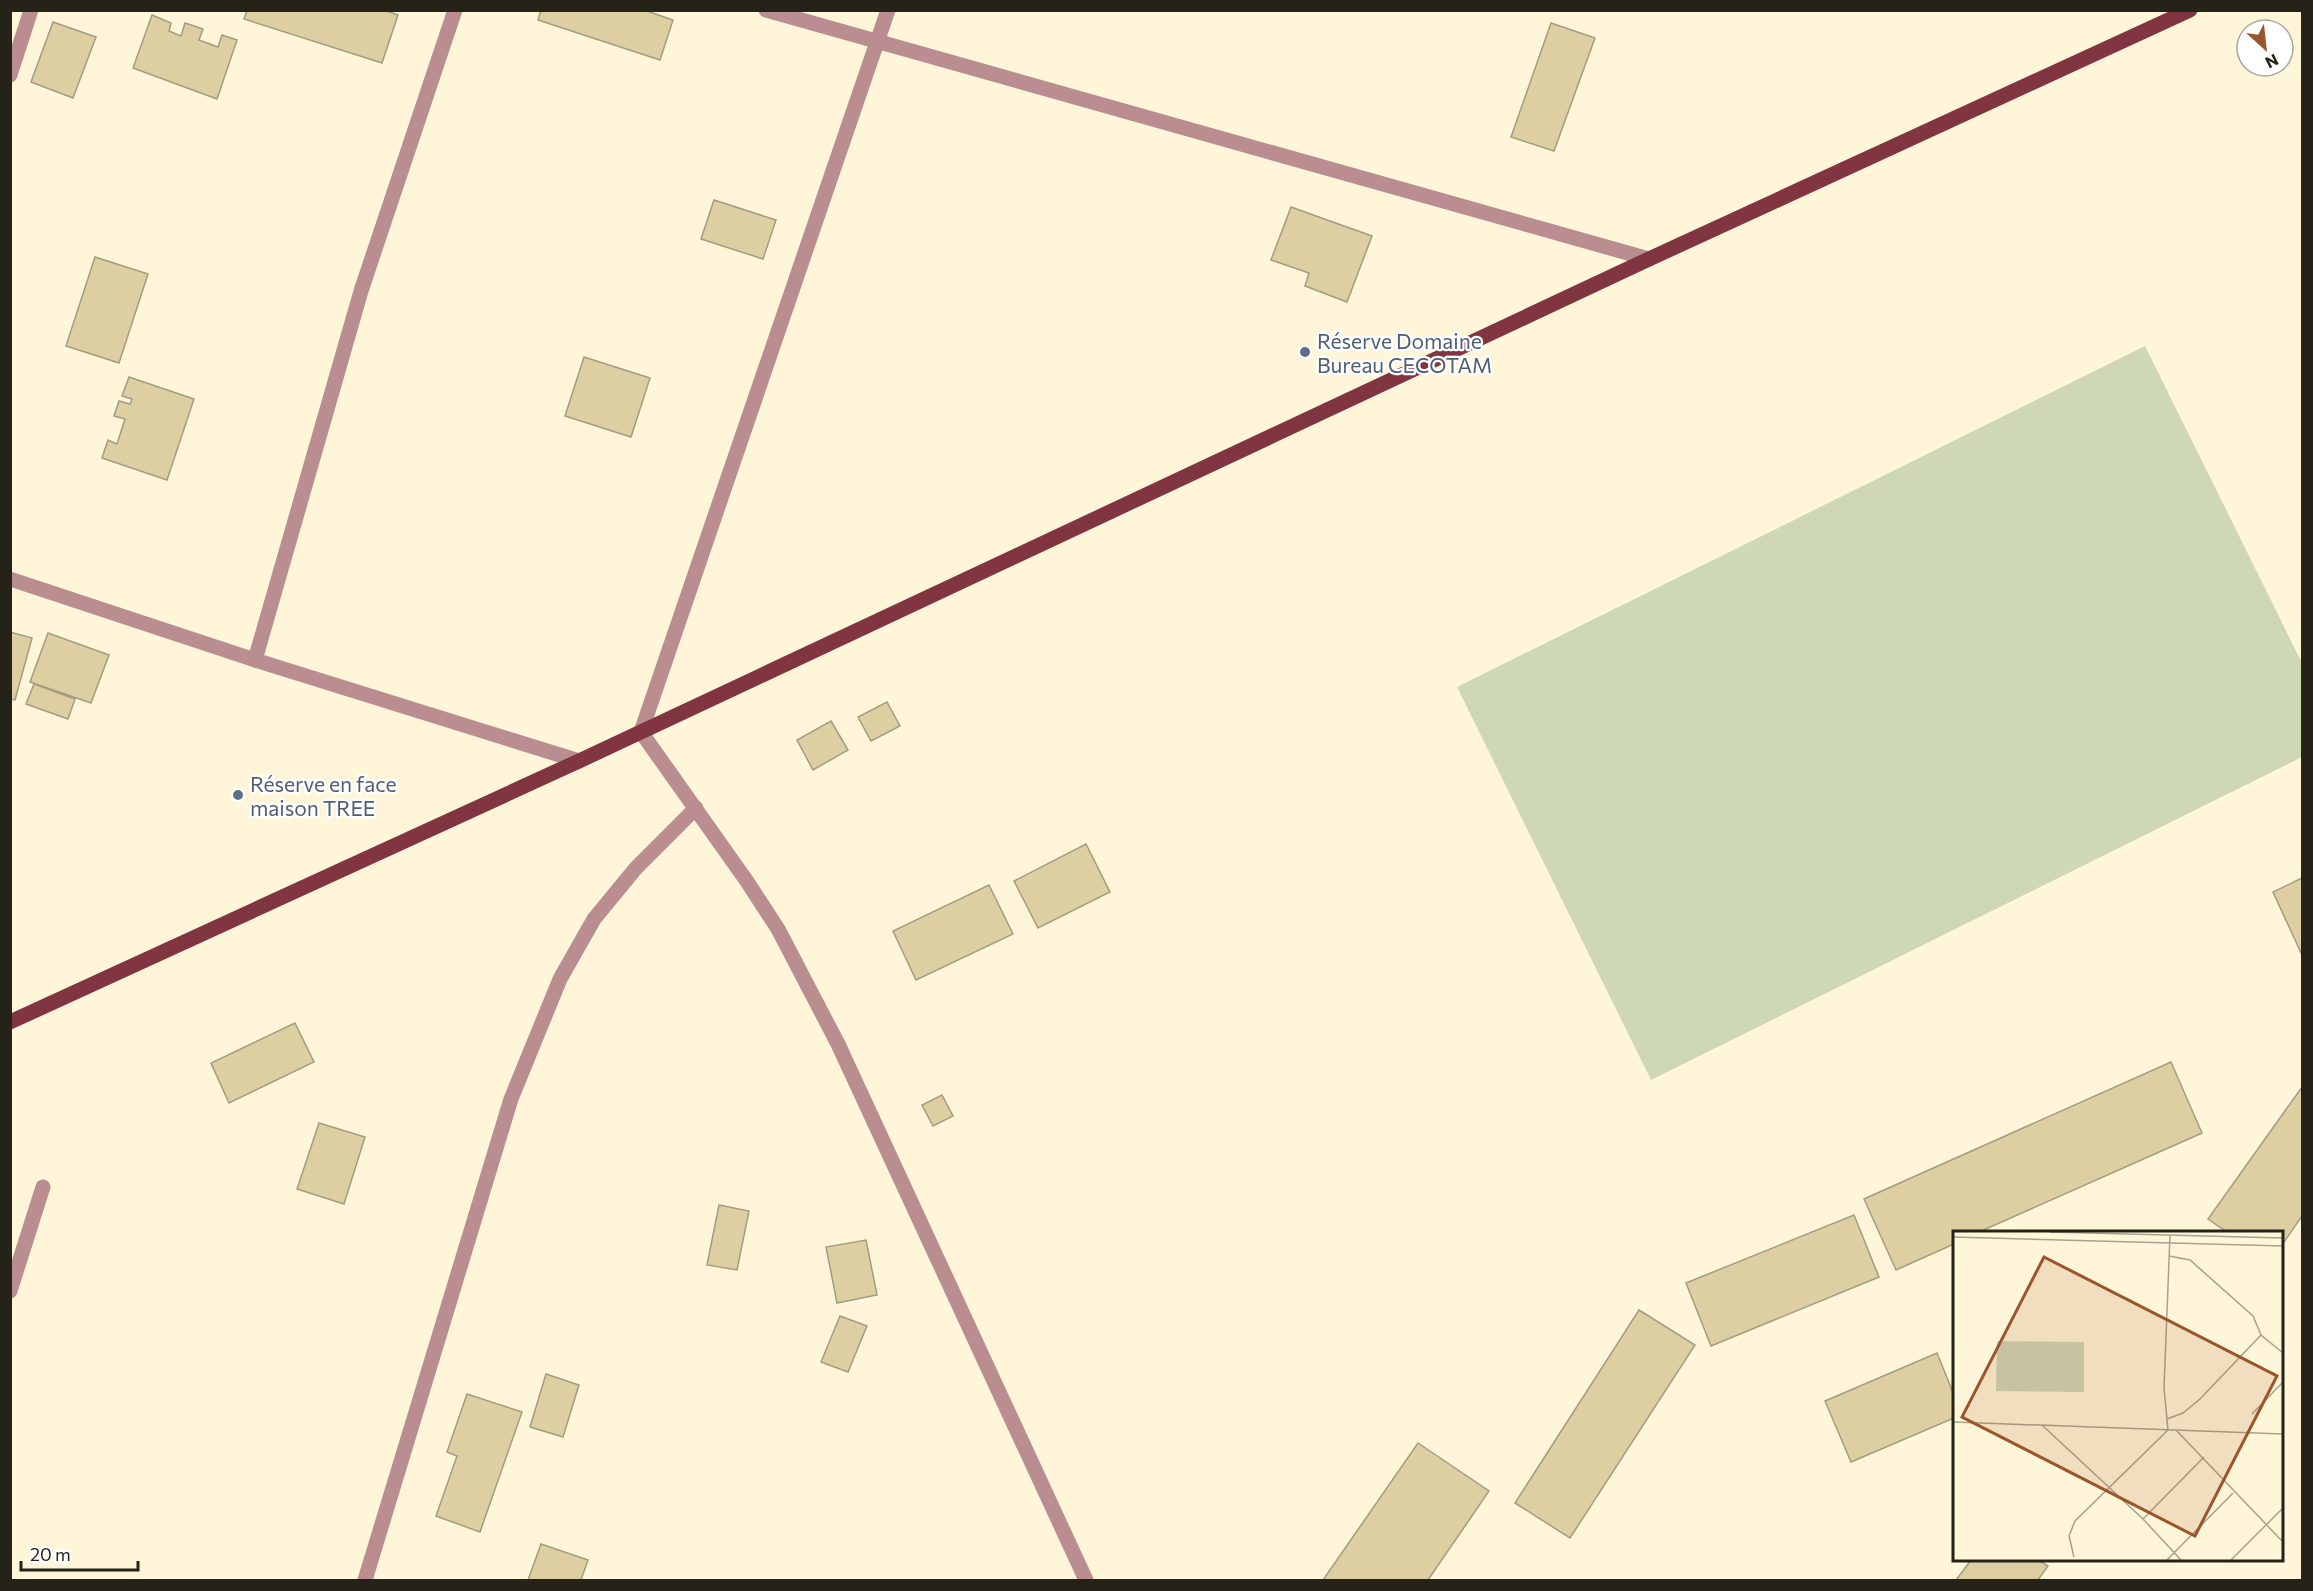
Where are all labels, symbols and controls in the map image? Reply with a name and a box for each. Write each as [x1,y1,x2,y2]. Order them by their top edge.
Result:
north arrow [2235,18,2295,78]
text: N [2262,51,2282,73]
place label: Réserve Domaine Bureau CECOTAM [1317,328,1492,377]
marker: Réserve Domaine Bureau CECOTAM [1298,345,1312,359]
place label: Réserve en face maison TREE [250,771,397,820]
marker: Réserve en face maison TREE [231,788,245,802]
inset map [1953,1231,2283,1561]
scale bar [21,1534,138,1572]
text: 20 m [30,1543,71,1565]

